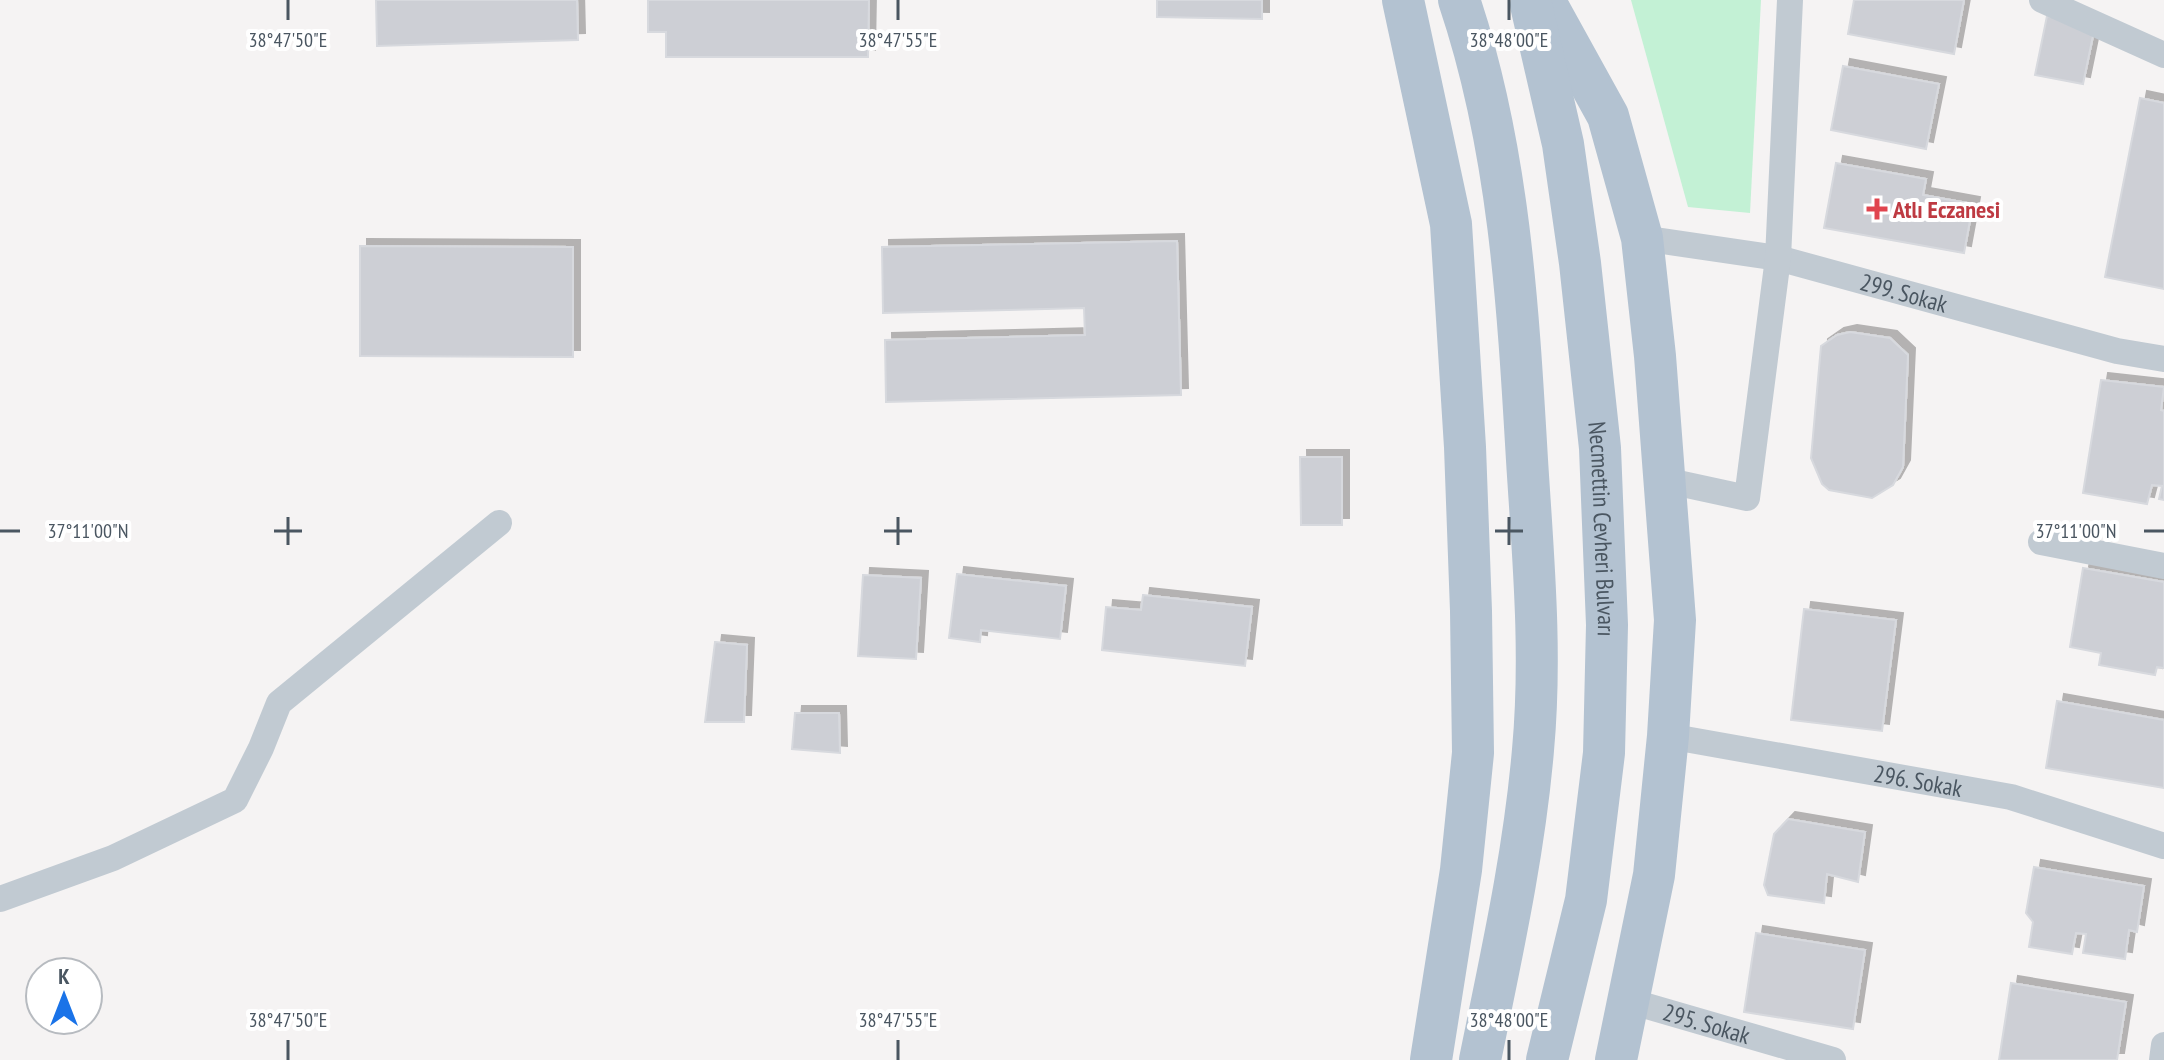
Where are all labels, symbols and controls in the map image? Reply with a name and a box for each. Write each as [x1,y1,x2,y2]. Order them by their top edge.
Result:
text: 38°47'50"E [249,27,327,53]
text: 38°47'55"E [859,27,937,53]
text: 38°48'00"E [1470,27,1548,53]
place label: Atlı Eczanesi [1892,194,2000,225]
marker: Atlı Eczanesi [1868,200,1886,218]
street label: 299. Sokak [1857,266,1952,319]
street label: Necmettin Cevheri Bulvarı [1582,420,1622,637]
text: 37°11'00"N [48,518,128,544]
text: 37°11'00"N [2036,518,2116,544]
street label: 296. Sokak [1871,757,1965,804]
north arrow [24,956,104,1036]
text: K [58,962,70,990]
street label: 295. Sokak [1660,996,1754,1051]
text: 38°47'50"E [249,1007,327,1033]
text: 38°47'55"E [859,1007,937,1033]
text: 38°48'00"E [1470,1007,1548,1033]

